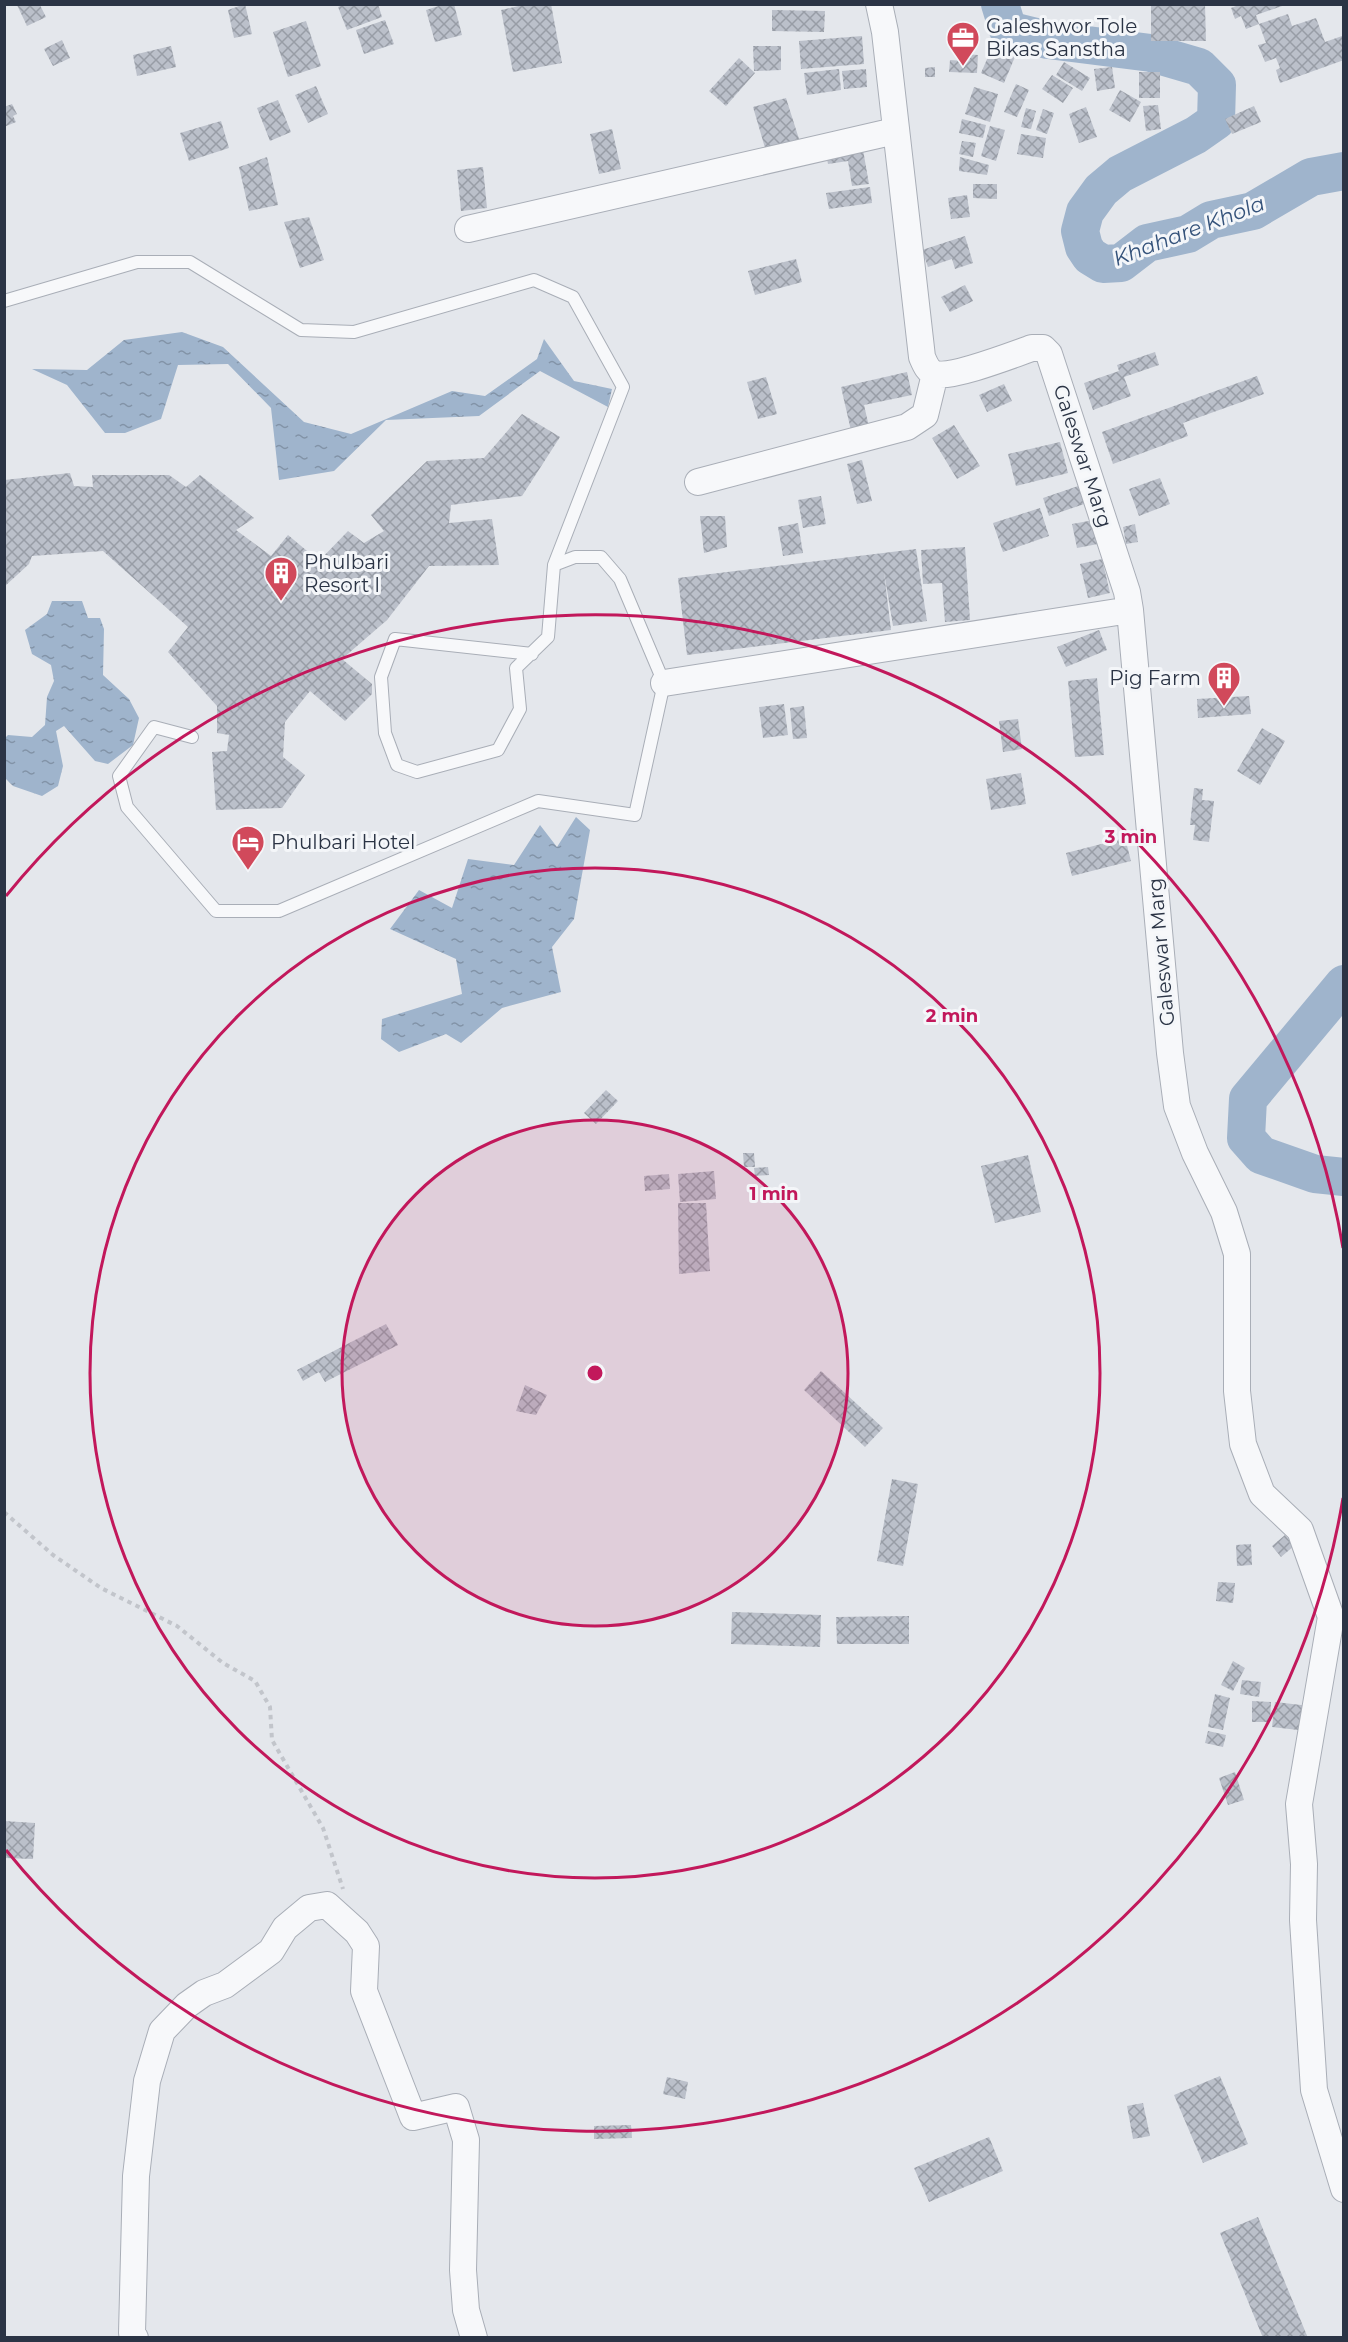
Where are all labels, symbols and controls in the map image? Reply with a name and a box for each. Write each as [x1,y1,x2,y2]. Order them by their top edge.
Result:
place label: Galeshwor Tole Bikas Sanstha [986,14,1137,61]
office icon: Galeshwor Tole Bikas Sanstha [945,20,981,67]
water label: Khahare Khola [1110,190,1268,271]
street label: Galeswar Marg [1049,381,1117,531]
place label: Phulbari Resort l [304,550,389,597]
building icon: Phulbari Resort l [263,555,299,602]
building icon: Pig Farm [1206,660,1242,707]
place label: Pig Farm [1109,666,1201,690]
hotel icon: Phulbari Hotel [230,824,266,871]
text: 3 min [1104,826,1157,848]
place label: Phulbari Hotel [271,830,415,854]
street label: Galeswar Marg [1143,877,1179,1027]
text: 2 min [926,1005,978,1027]
text: 1 min [750,1183,798,1205]
centre of rings [585,1363,605,1383]

